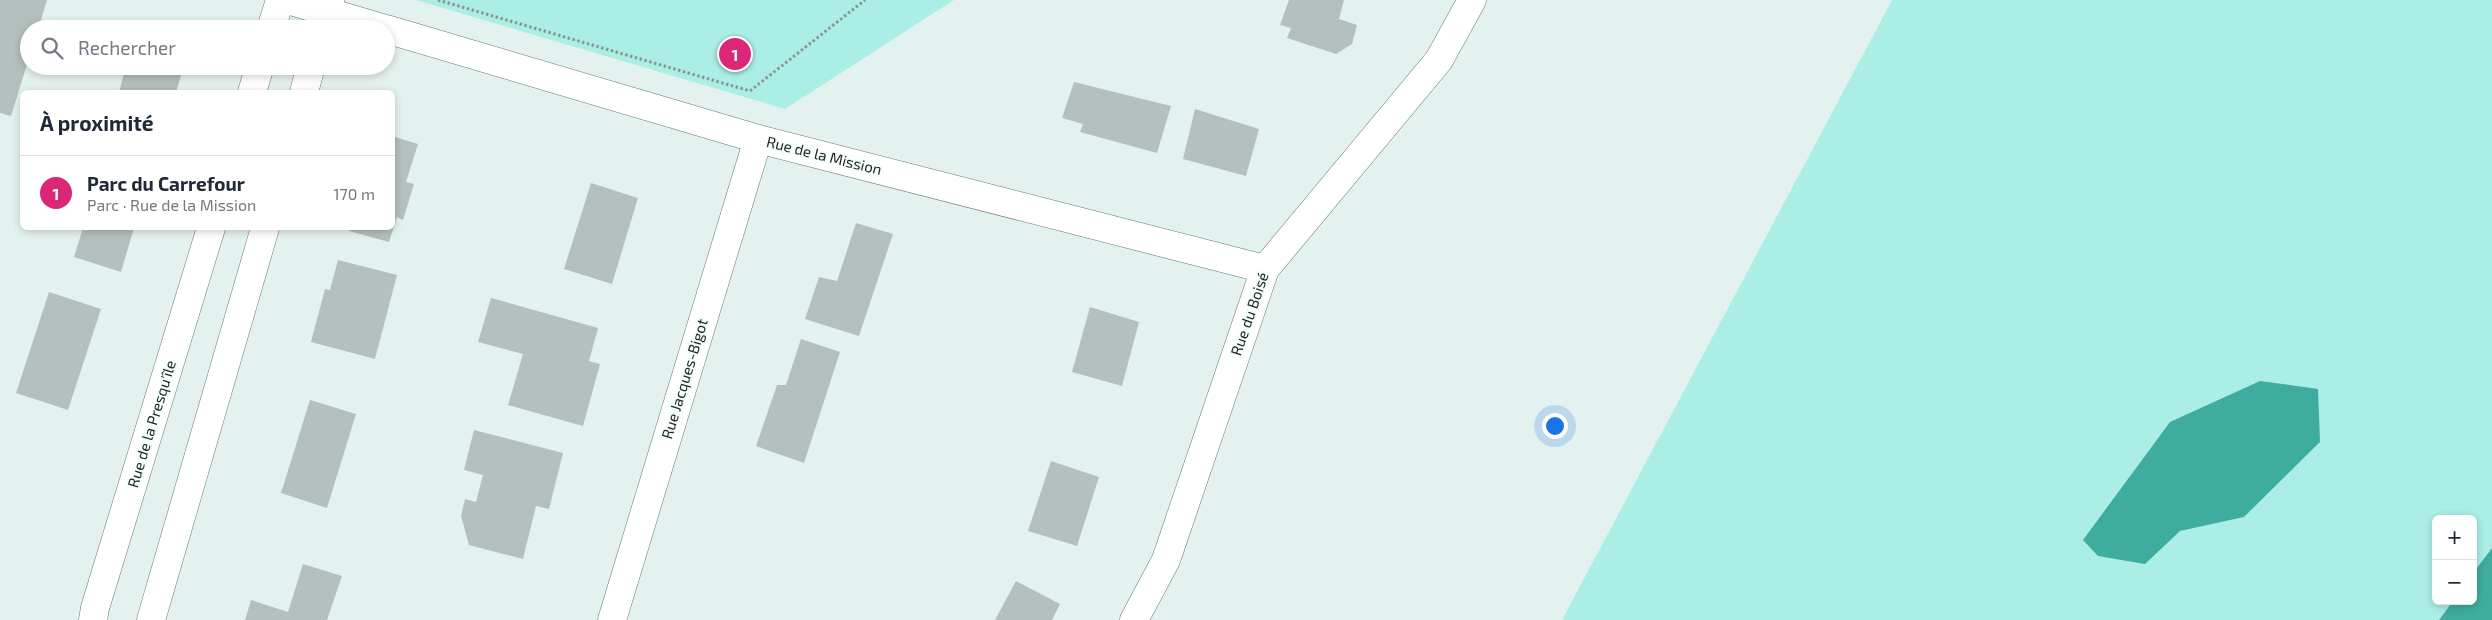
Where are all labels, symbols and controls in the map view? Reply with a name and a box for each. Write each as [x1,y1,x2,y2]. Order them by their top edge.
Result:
search box [20,20,395,75]
icon: search [38,34,66,62]
pin: 1 [719,35,751,73]
text: Rechercher [78,36,176,59]
text: À proximité [40,110,154,135]
street label: Rue de la Mission [765,132,884,178]
text: Parc du Carrefour [87,172,245,195]
text: 1 [53,184,59,203]
text: 170 m [333,184,375,203]
text: Parc · Rue de la Mission [87,195,256,214]
street label: Rue du Boisé [1226,270,1272,358]
street label: Rue Jacques-Bigot [657,316,711,441]
street label: Rue de la Presqu'île [123,358,179,490]
your location [1542,413,1568,439]
map controls [2432,515,2477,605]
button: + [2432,515,2477,560]
button: − [2432,560,2477,605]

